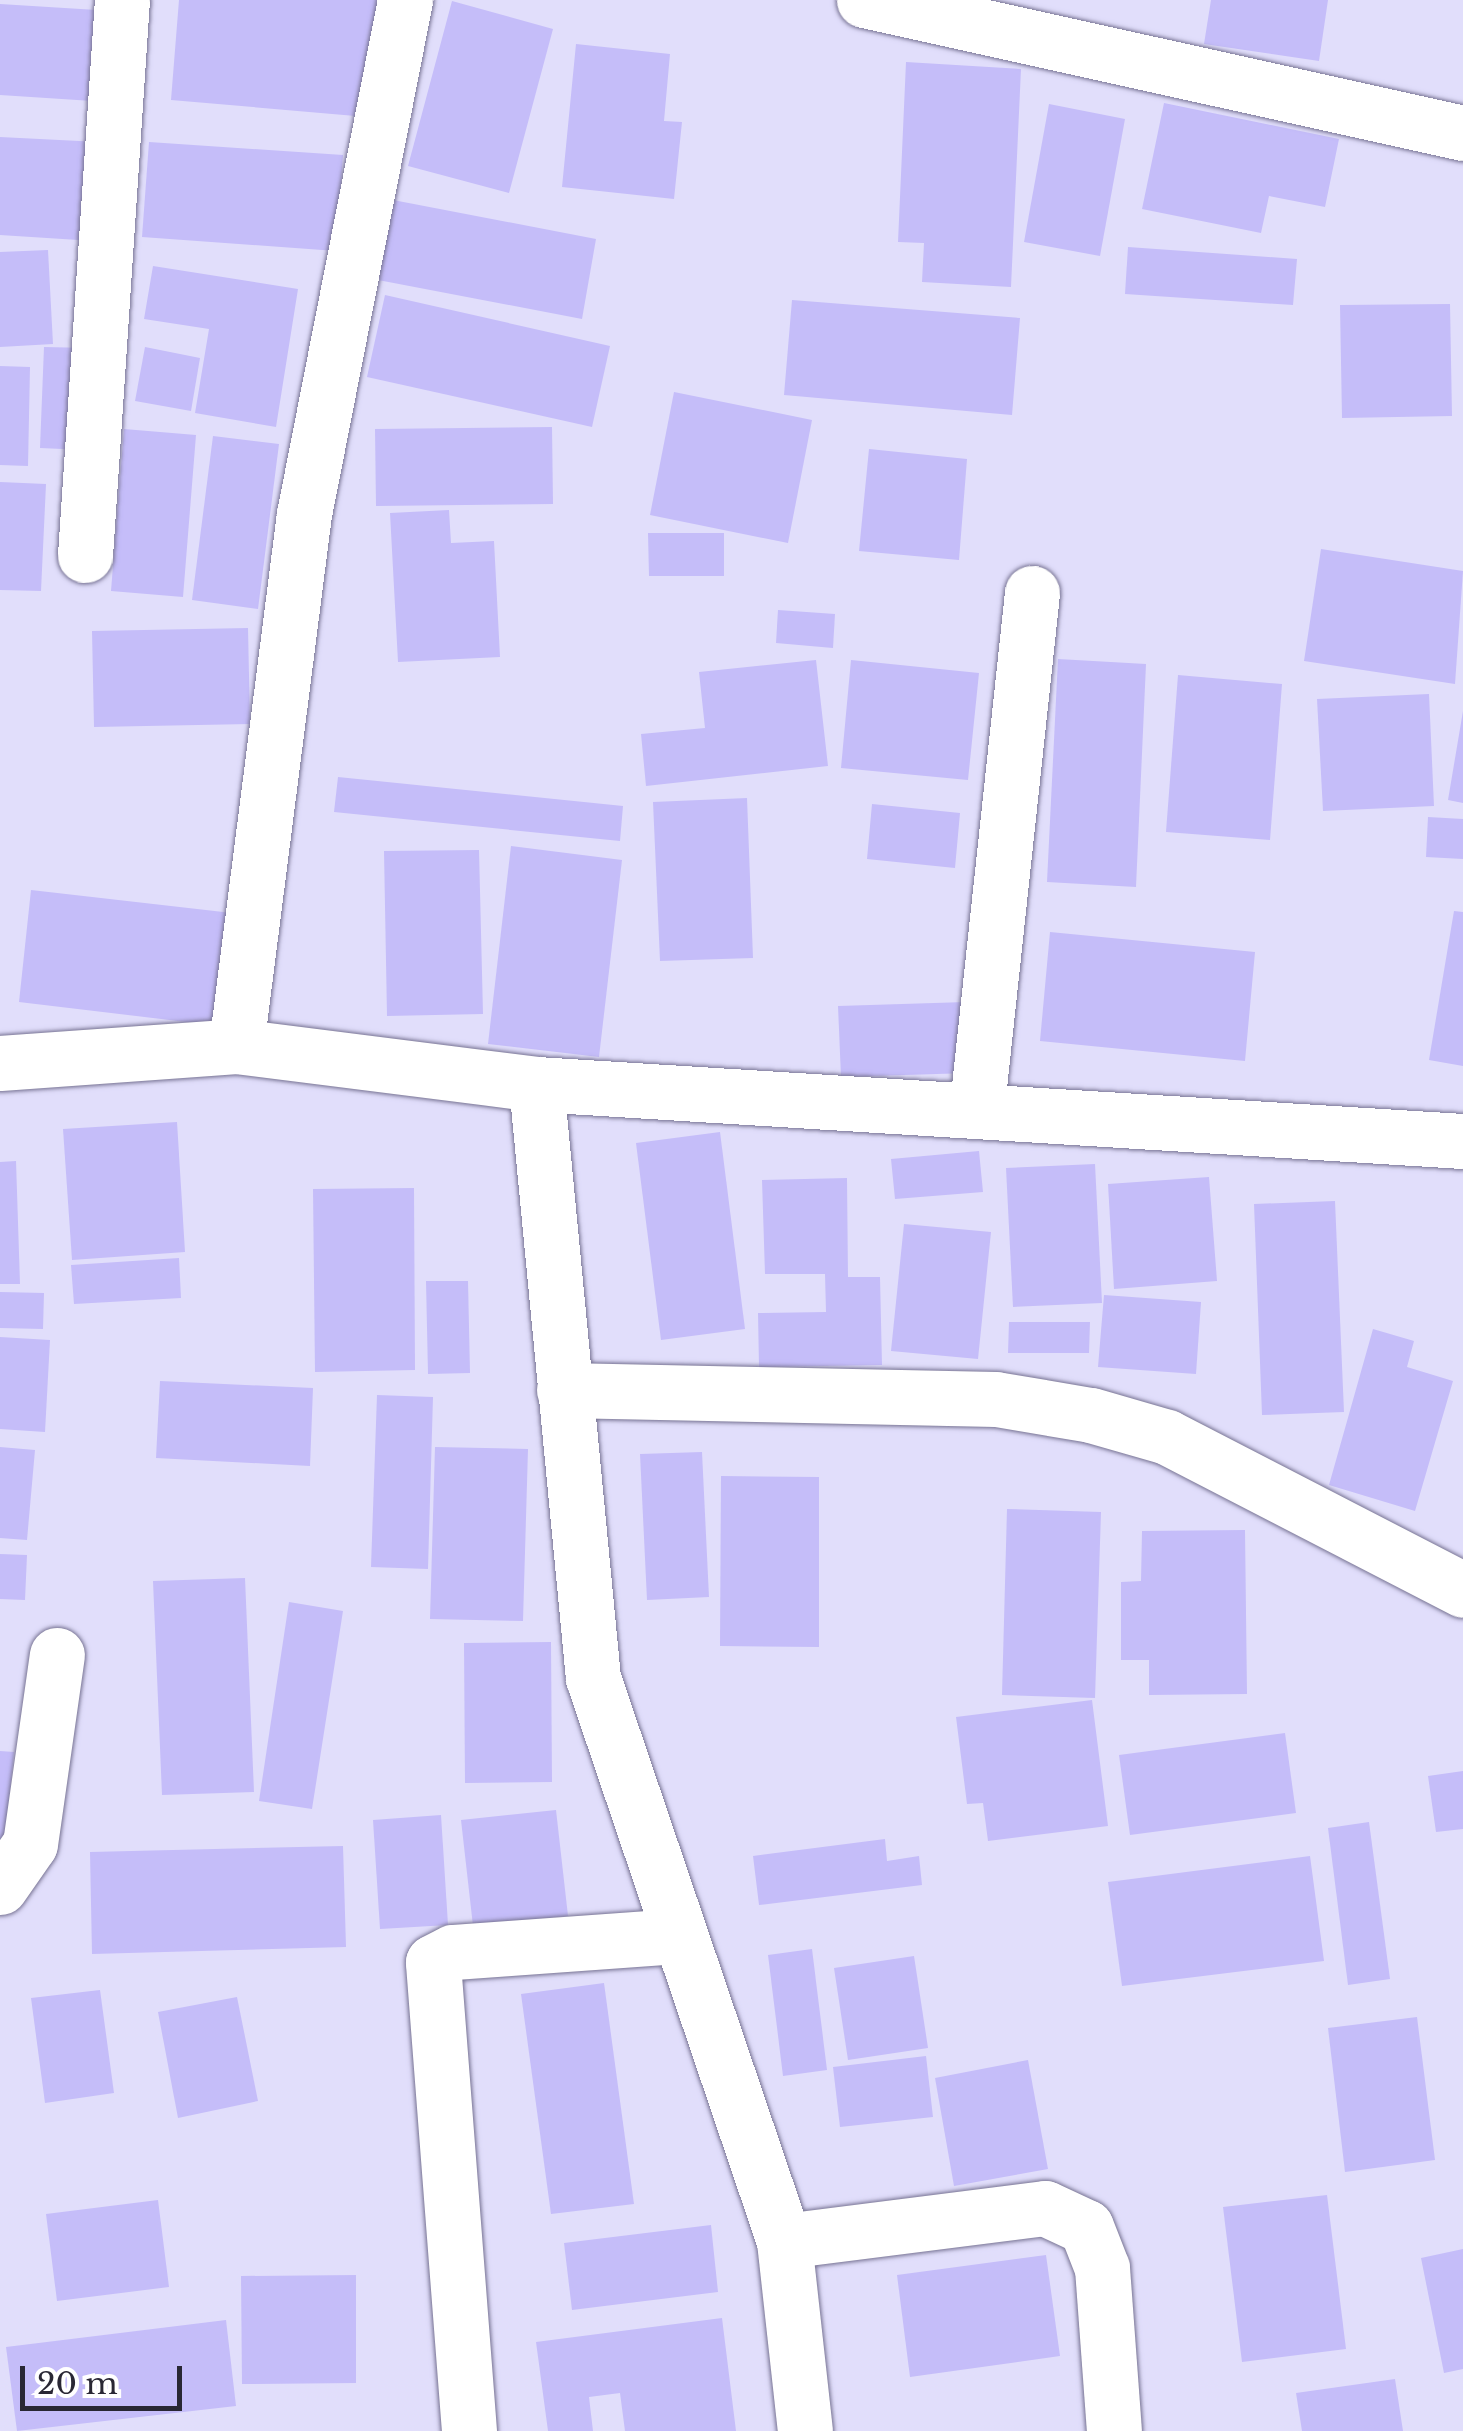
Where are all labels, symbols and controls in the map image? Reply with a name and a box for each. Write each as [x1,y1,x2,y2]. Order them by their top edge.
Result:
scale bar [25,2346,188,2408]
text: 20 m [37,2365,118,2402]

